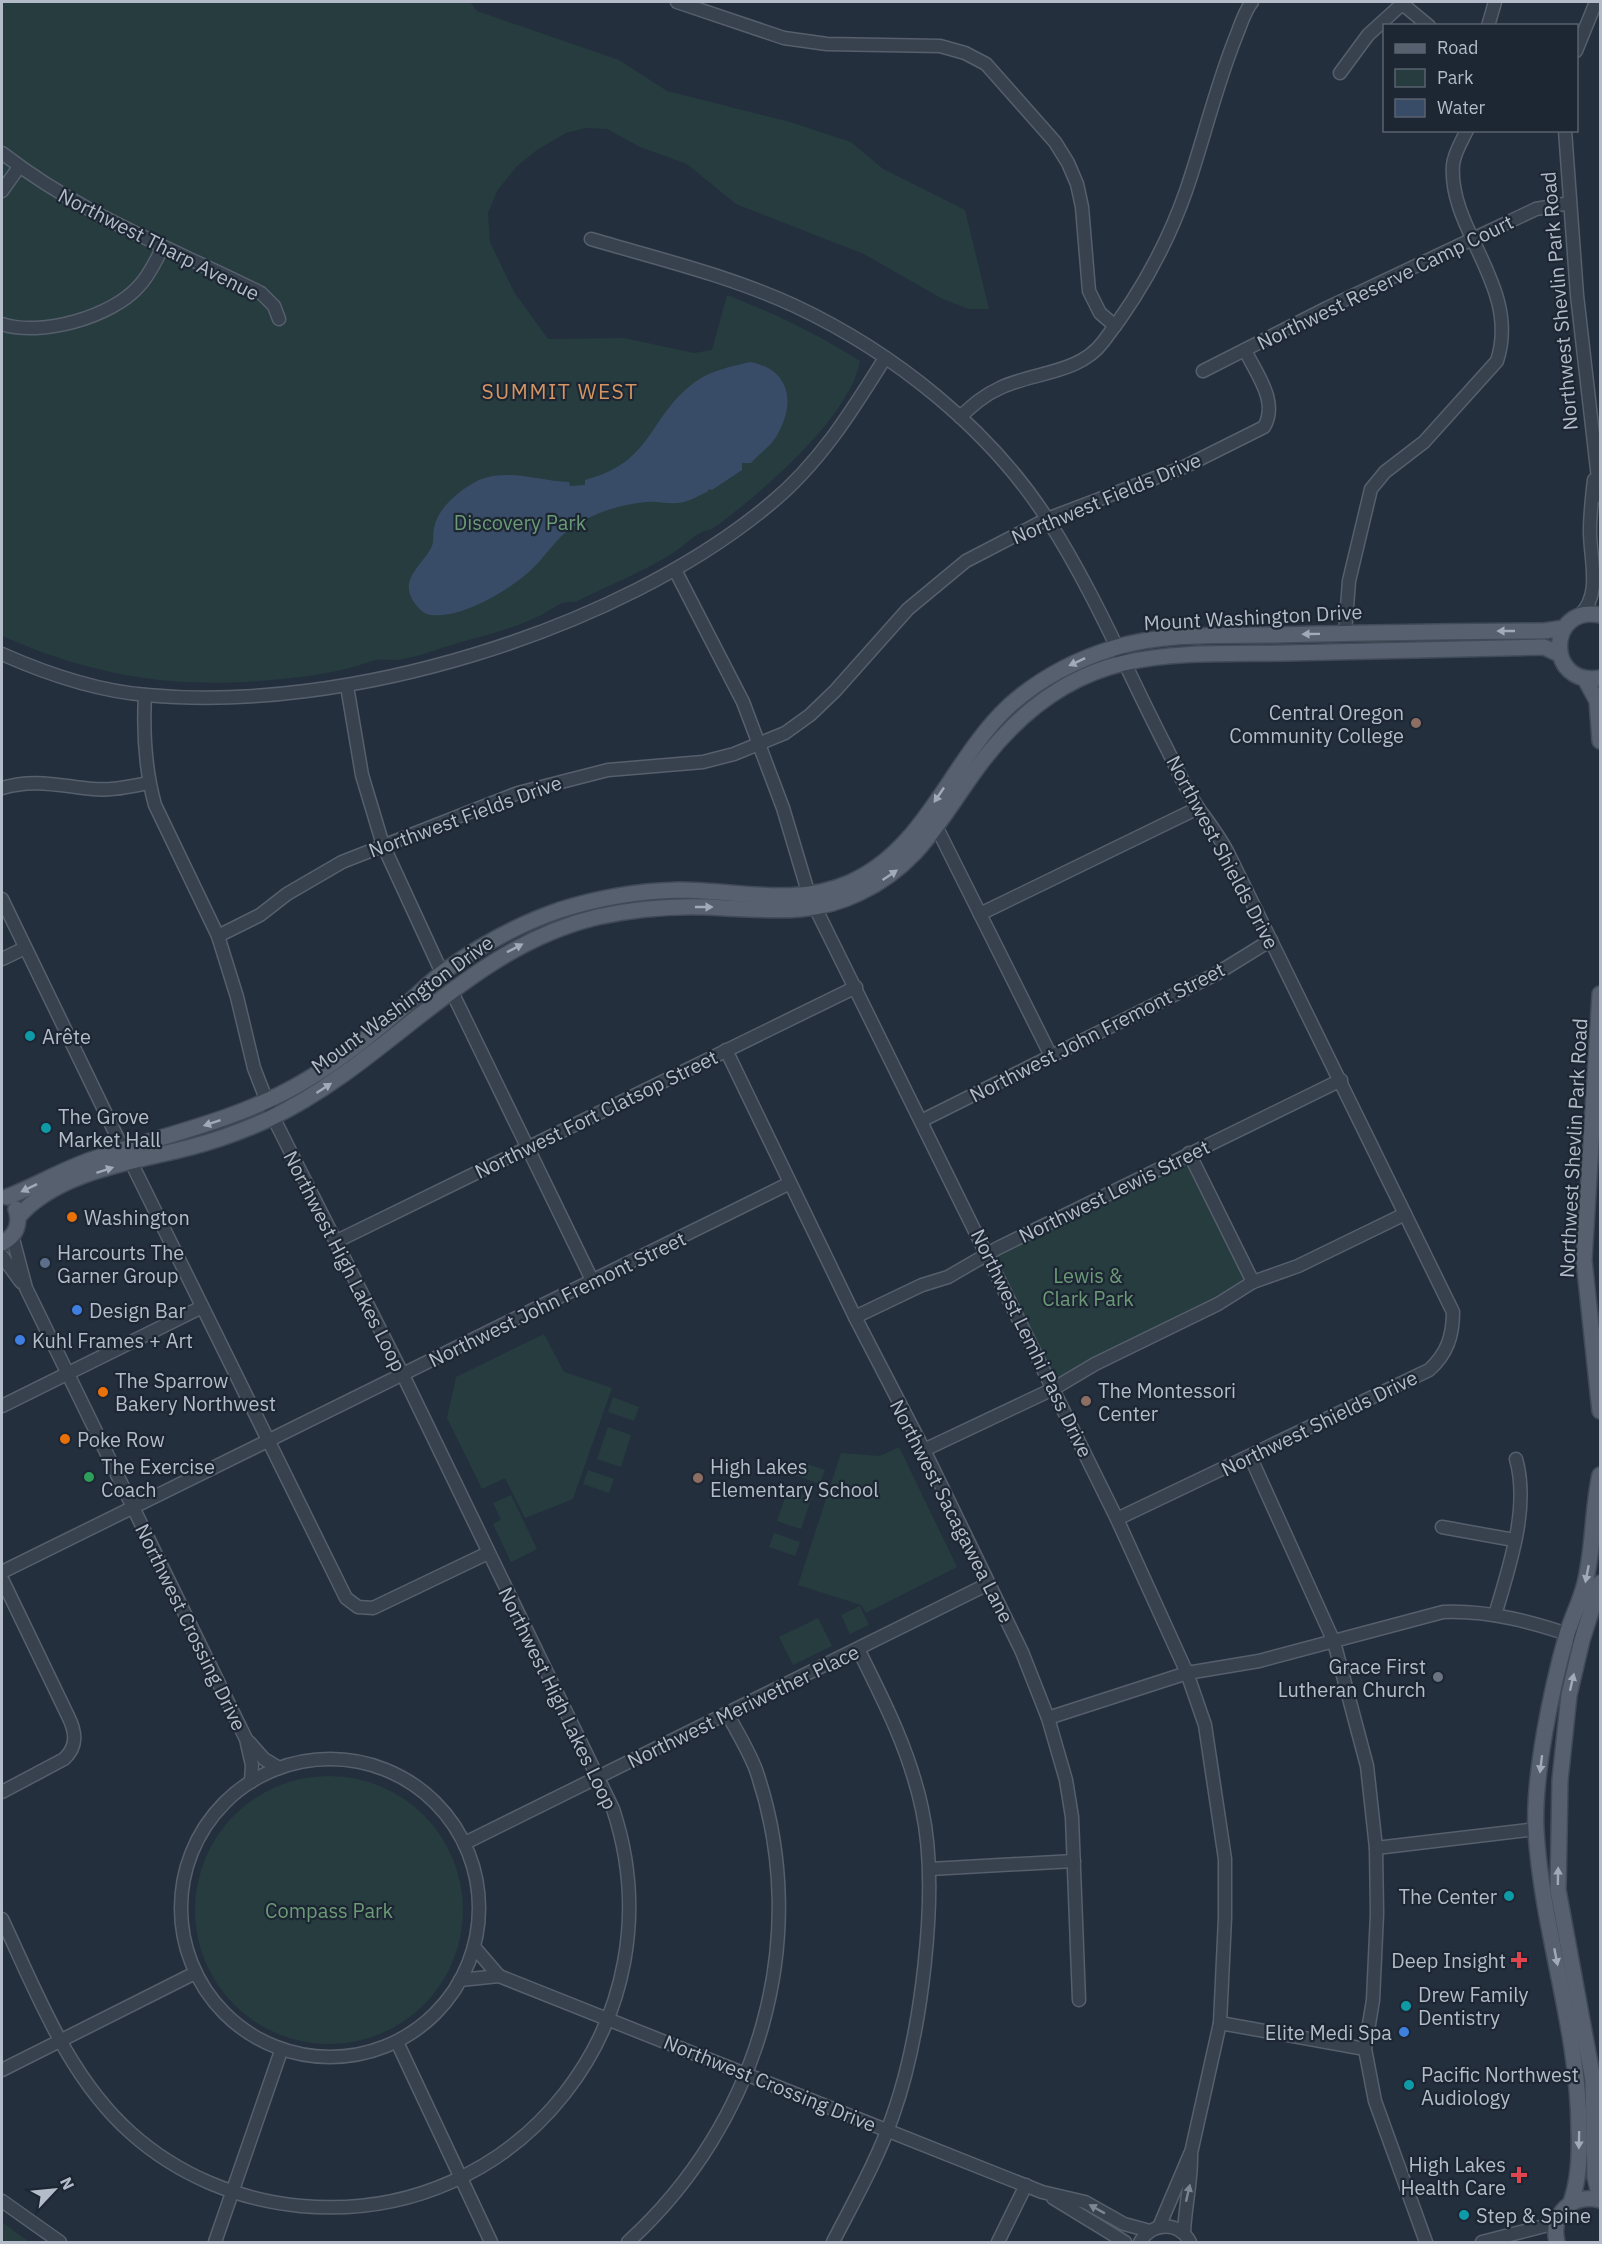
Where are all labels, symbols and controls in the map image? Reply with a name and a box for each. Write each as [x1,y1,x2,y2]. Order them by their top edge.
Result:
legend [1383,24,1578,132]
text: Road [1437,36,1478,59]
text: Park [1437,66,1474,89]
text: Water [1437,96,1486,119]
street label: Northwest Shevlin Park Road [1534,170,1584,432]
street label: Northwest Tharp Avenue [54,181,264,307]
street label: Northwest Reserve Camp Court [1252,208,1518,356]
district label: SUMMIT WEST [481,377,639,405]
street label: Northwest Fields Drive [1007,446,1205,550]
park label: Discovery Park [454,509,587,536]
street label: Mount Washington Drive [1143,598,1363,636]
one-way arrow [1496,626,1515,636]
one-way arrow [1301,629,1320,639]
one-way arrow [1068,657,1086,667]
place label: Central Oregon Community College [1229,699,1404,749]
marker: Central Oregon Community College [1409,716,1423,730]
street label: Northwest Shields Drive [1160,751,1286,953]
street label: Northwest Fields Drive [365,768,565,864]
one-way arrow [934,787,945,803]
one-way arrow [882,869,898,881]
one-way arrow [694,902,713,912]
street label: Mount Washington Drive [306,929,498,1079]
one-way arrow [507,944,524,953]
street label: Northwest John Fremont Street [965,956,1229,1108]
street label: Northwest Shevlin Park Road [1553,1017,1593,1279]
place label: Arête [42,1023,91,1050]
marker: Arête [23,1029,37,1043]
street label: Northwest Fort Clatsop Street [470,1043,722,1185]
one-way arrow [316,1082,332,1093]
place label: The Grove Market Hall [58,1103,161,1153]
one-way arrow [203,1119,221,1129]
marker: The Grove Market Hall [39,1121,53,1135]
street label: Northwest Lewis Street [1014,1133,1214,1249]
street label: Northwest High Lakes Loop [277,1146,413,1376]
one-way arrow [96,1165,114,1174]
one-way arrow [20,1183,37,1192]
place label: Washington [84,1204,190,1231]
marker: Washington [65,1210,79,1224]
street label: Northwest Lemhi Pass Drive [965,1224,1099,1462]
street label: Northwest John Fremont Street [424,1225,690,1373]
place label: Harcourts The Garner Group [57,1239,184,1289]
marker: Harcourts The Garner Group [38,1256,52,1270]
park label: Lewis & Clark Park [1042,1262,1134,1312]
place label: Design Bar [89,1297,186,1324]
marker: Design Bar [70,1303,84,1317]
place label: Kuhl Frames + Art [32,1327,193,1354]
marker: Kuhl Frames + Art [13,1333,27,1347]
street label: Northwest Shields Drive [1216,1364,1422,1482]
place label: The Sparrow Bakery Northwest [115,1367,276,1417]
place label: The Montessori Center [1098,1377,1236,1427]
marker: The Sparrow Bakery Northwest [96,1385,110,1399]
marker: The Montessori Center [1079,1394,1093,1408]
street label: Northwest Sacagawea Lane [884,1395,1020,1627]
place label: Poke Row [77,1426,165,1453]
marker: Poke Row [58,1432,72,1446]
place label: The Exercise Coach [101,1453,215,1503]
place label: High Lakes Elementary School [710,1453,879,1503]
marker: The Exercise Coach [82,1470,96,1484]
marker: High Lakes Elementary School [691,1471,705,1485]
street label: Northwest Crossing Drive [129,1519,253,1735]
one-way arrow [1581,1565,1591,1584]
street label: Northwest High Lakes Loop [492,1582,624,1814]
street label: Northwest Meriwether Place [622,1638,864,1774]
place label: Grace First Lutheran Church [1278,1653,1426,1703]
marker: Grace First Lutheran Church [1431,1670,1445,1684]
one-way arrow [1568,1673,1578,1691]
one-way arrow [1536,1754,1546,1773]
one-way arrow [1553,1866,1563,1885]
place label: The Center [1398,1883,1497,1910]
marker: The Center [1502,1889,1516,1903]
park label: Compass Park [265,1897,393,1924]
place label: Deep Insight [1391,1947,1506,1974]
one-way arrow [1552,1947,1561,1966]
marker: Deep Insight [1510,1951,1528,1969]
place label: Drew Family Dentistry [1418,1981,1528,2031]
marker: Drew Family Dentistry [1399,1999,1413,2013]
place label: Elite Medi Spa [1265,2019,1392,2046]
marker: Elite Medi Spa [1397,2025,1411,2039]
street label: Northwest Crossing Drive [660,2028,880,2138]
place label: Pacific Northwest Audiology [1421,2061,1579,2111]
marker: Pacific Northwest Audiology [1402,2078,1416,2092]
one-way arrow [1574,2131,1584,2150]
place label: High Lakes Health Care [1400,2151,1506,2201]
north arrow [24,2160,84,2220]
marker: High Lakes Health Care [1510,2166,1528,2184]
text: N [56,2174,79,2193]
one-way arrow [1184,2183,1193,2202]
place label: Step & Spine [1476,2202,1591,2229]
one-way arrow [1088,2204,1105,2214]
marker: Step & Spine [1457,2208,1471,2222]

